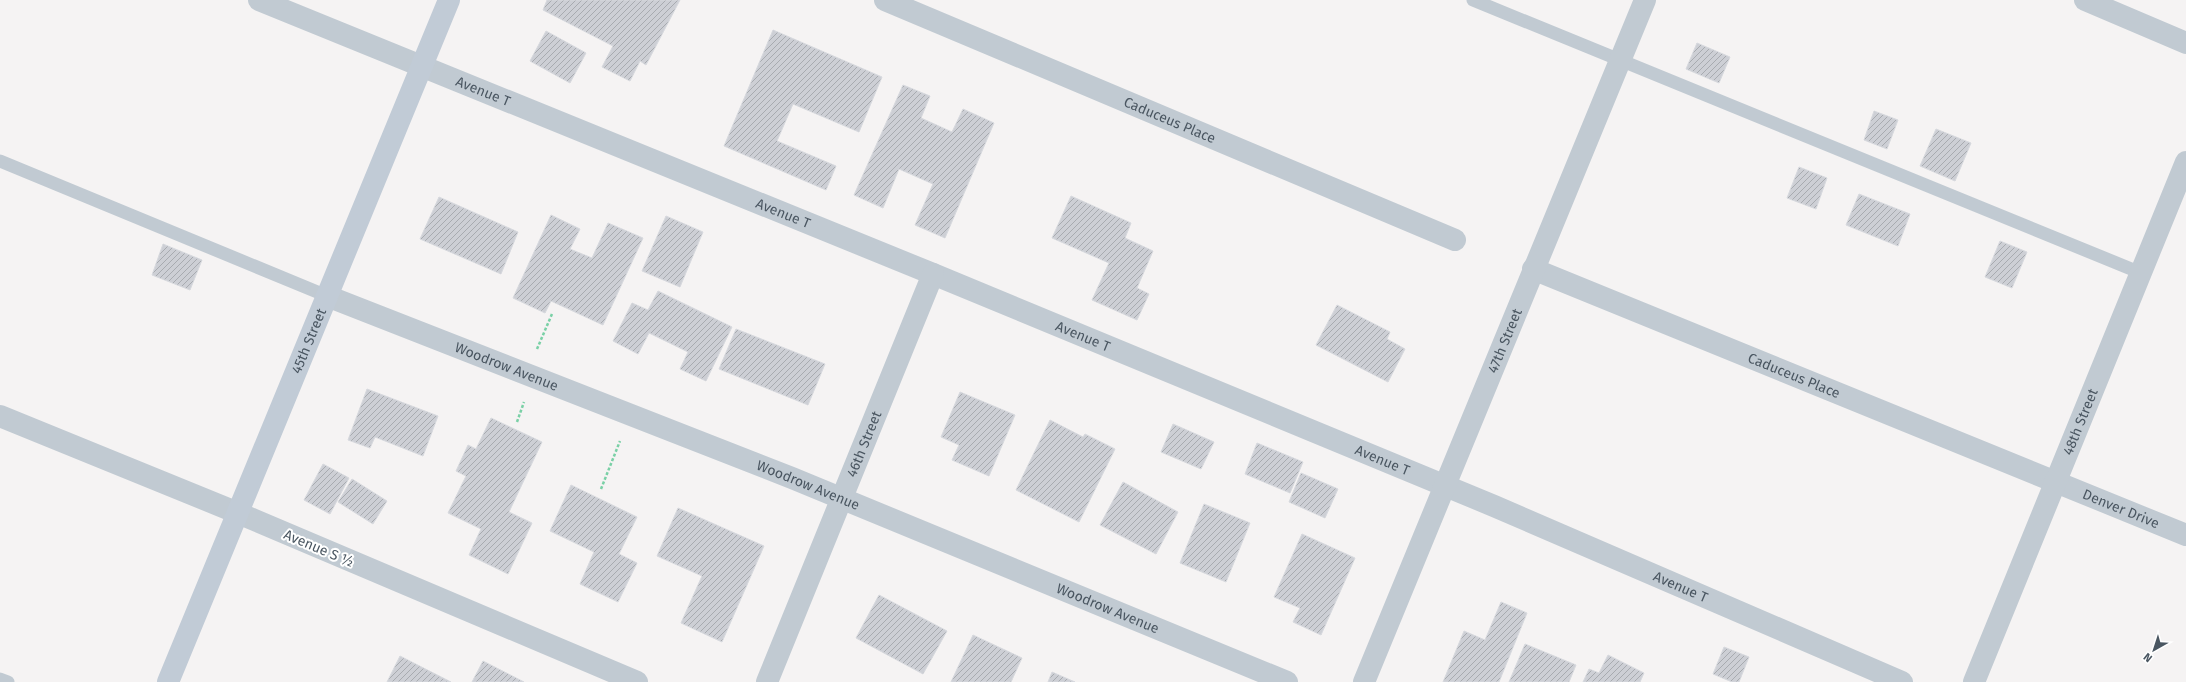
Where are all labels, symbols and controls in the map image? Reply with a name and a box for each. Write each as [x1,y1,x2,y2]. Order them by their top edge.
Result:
street label: Avenue T [453,73,514,111]
street label: Caduceus Place [1121,94,1218,147]
street label: Avenue T [753,195,814,233]
street label: 45th Street [288,305,330,376]
street label: 47th Street [1484,305,1526,376]
street label: Avenue T [1053,318,1113,356]
street label: Woodrow Avenue [452,339,561,395]
street label: Caduceus Place [1745,349,1843,402]
street label: 48th Street [2059,385,2102,458]
street label: 46th Street [843,408,886,480]
street label: Avenue T [1353,442,1413,479]
street label: Woodrow Avenue [754,457,862,514]
street label: Denver Drive [2080,486,2162,532]
street label: Avenue S ½ [281,526,356,571]
street label: Avenue T [1651,568,1711,606]
street label: Woodrow Avenue [1054,580,1162,637]
north arrow [2134,630,2174,670]
text: N [2141,650,2155,665]

